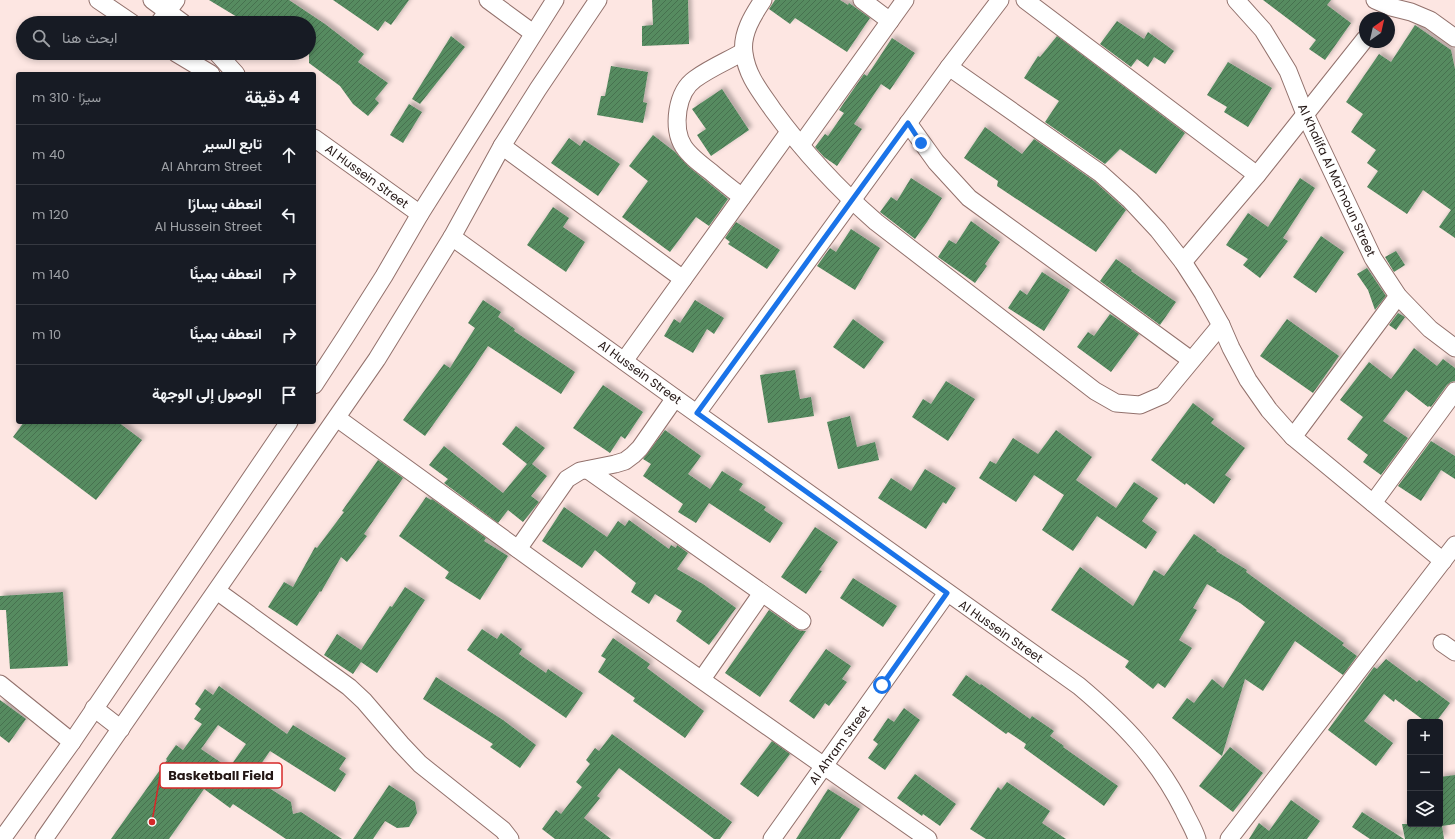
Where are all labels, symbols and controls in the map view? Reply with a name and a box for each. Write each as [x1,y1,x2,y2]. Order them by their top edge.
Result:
north arrow [1359,12,1395,48]
search box [16,16,316,60]
icon: search [30,27,52,49]
text: ابحث هنا [62,27,117,48]
text: 4 دقيقة [245,85,300,109]
text: سيرًا · 310 m [32,88,101,107]
street label: Al Khalifa Al Ma'moun Street [1294,101,1380,259]
text: تابع السير [203,133,262,154]
route end [912,134,930,152]
street label: Al Hussein Street [322,140,412,212]
icon: ahead [278,144,300,166]
text: 40 m [32,145,65,164]
text: Al Ahram Street [161,157,262,176]
text: انعطف يسارًا [188,193,262,214]
icon: left [278,204,300,226]
text: 120 m [32,205,69,224]
text: Al Hussein Street [155,217,262,236]
text: انعطف يمينًا [190,263,262,284]
icon: right [278,264,300,286]
text: 140 m [32,265,69,284]
text: انعطف يمينًا [190,323,262,344]
icon: right [278,324,300,346]
text: 10 m [32,325,61,344]
street label: Al Hussein Street [595,336,685,408]
text: الوصول إلى الوجهة [152,383,262,404]
icon: arrive [278,384,300,406]
street label: Al Hussein Street [956,596,1046,666]
route start [873,676,891,694]
street label: Al Ahram Street [805,702,873,788]
map controls [1407,719,1443,827]
button: + [1407,719,1443,755]
button: − [1407,755,1443,791]
callout: Basketball Field [160,763,282,788]
text: Basketball Field [168,766,274,785]
button: layers [1407,791,1443,827]

